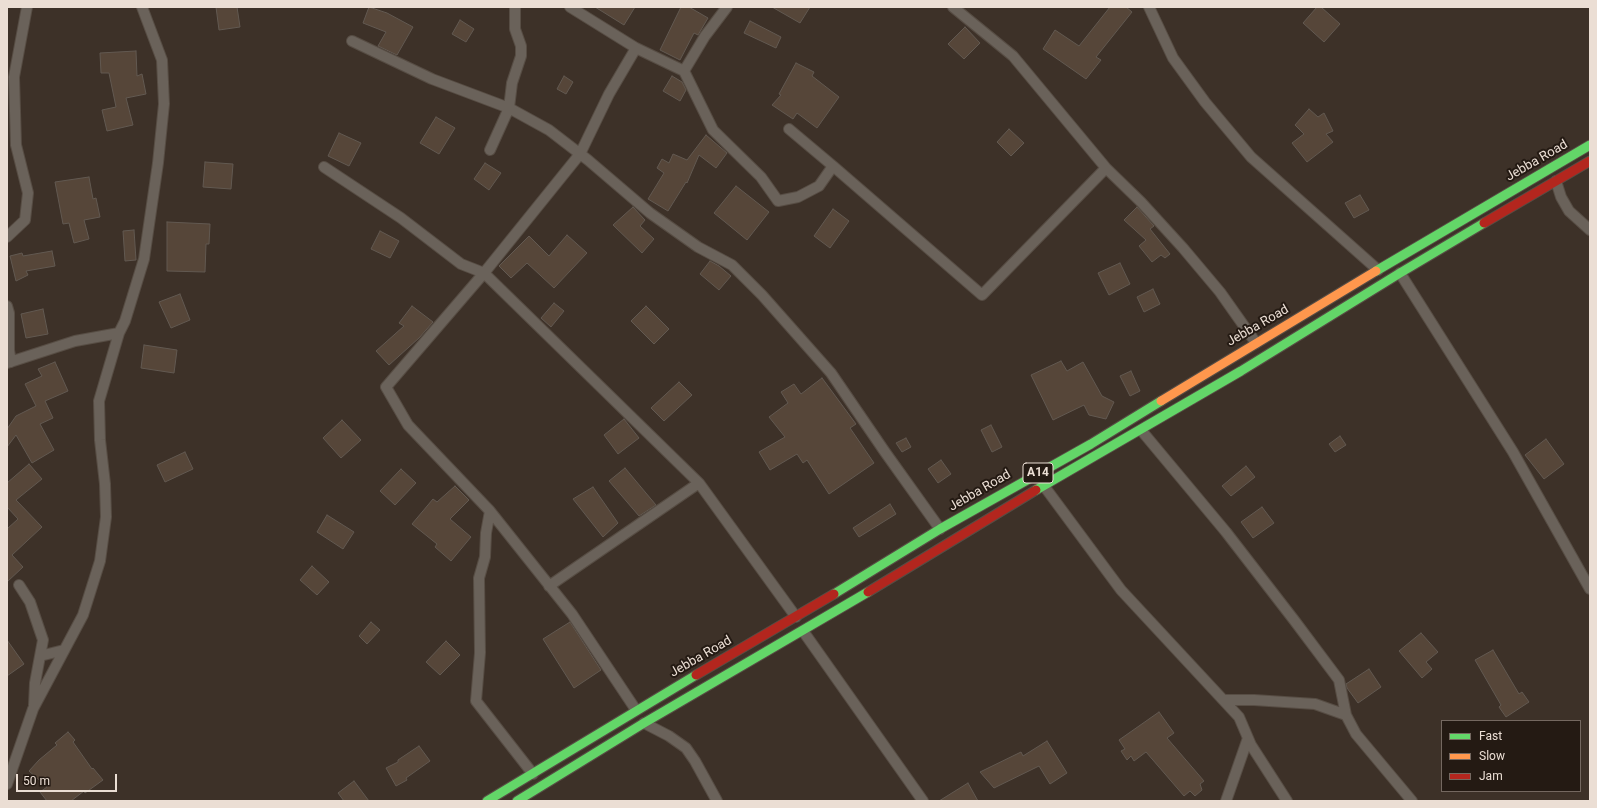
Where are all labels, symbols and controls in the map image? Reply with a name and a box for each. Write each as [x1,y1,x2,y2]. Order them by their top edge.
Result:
street label: Jebba Road [1503,137,1571,185]
street label: Jebba Road [1224,302,1292,350]
road number: A14 [1023,463,1053,483]
street label: Jebba Road [946,467,1014,515]
street label: Jebba Road [667,633,735,681]
legend [1441,720,1581,792]
text: Fast [1479,729,1502,743]
text: Slow [1479,749,1505,763]
scale bar [18,766,119,792]
text: Jam [1479,769,1503,783]
text: 50 m [23,774,50,788]

